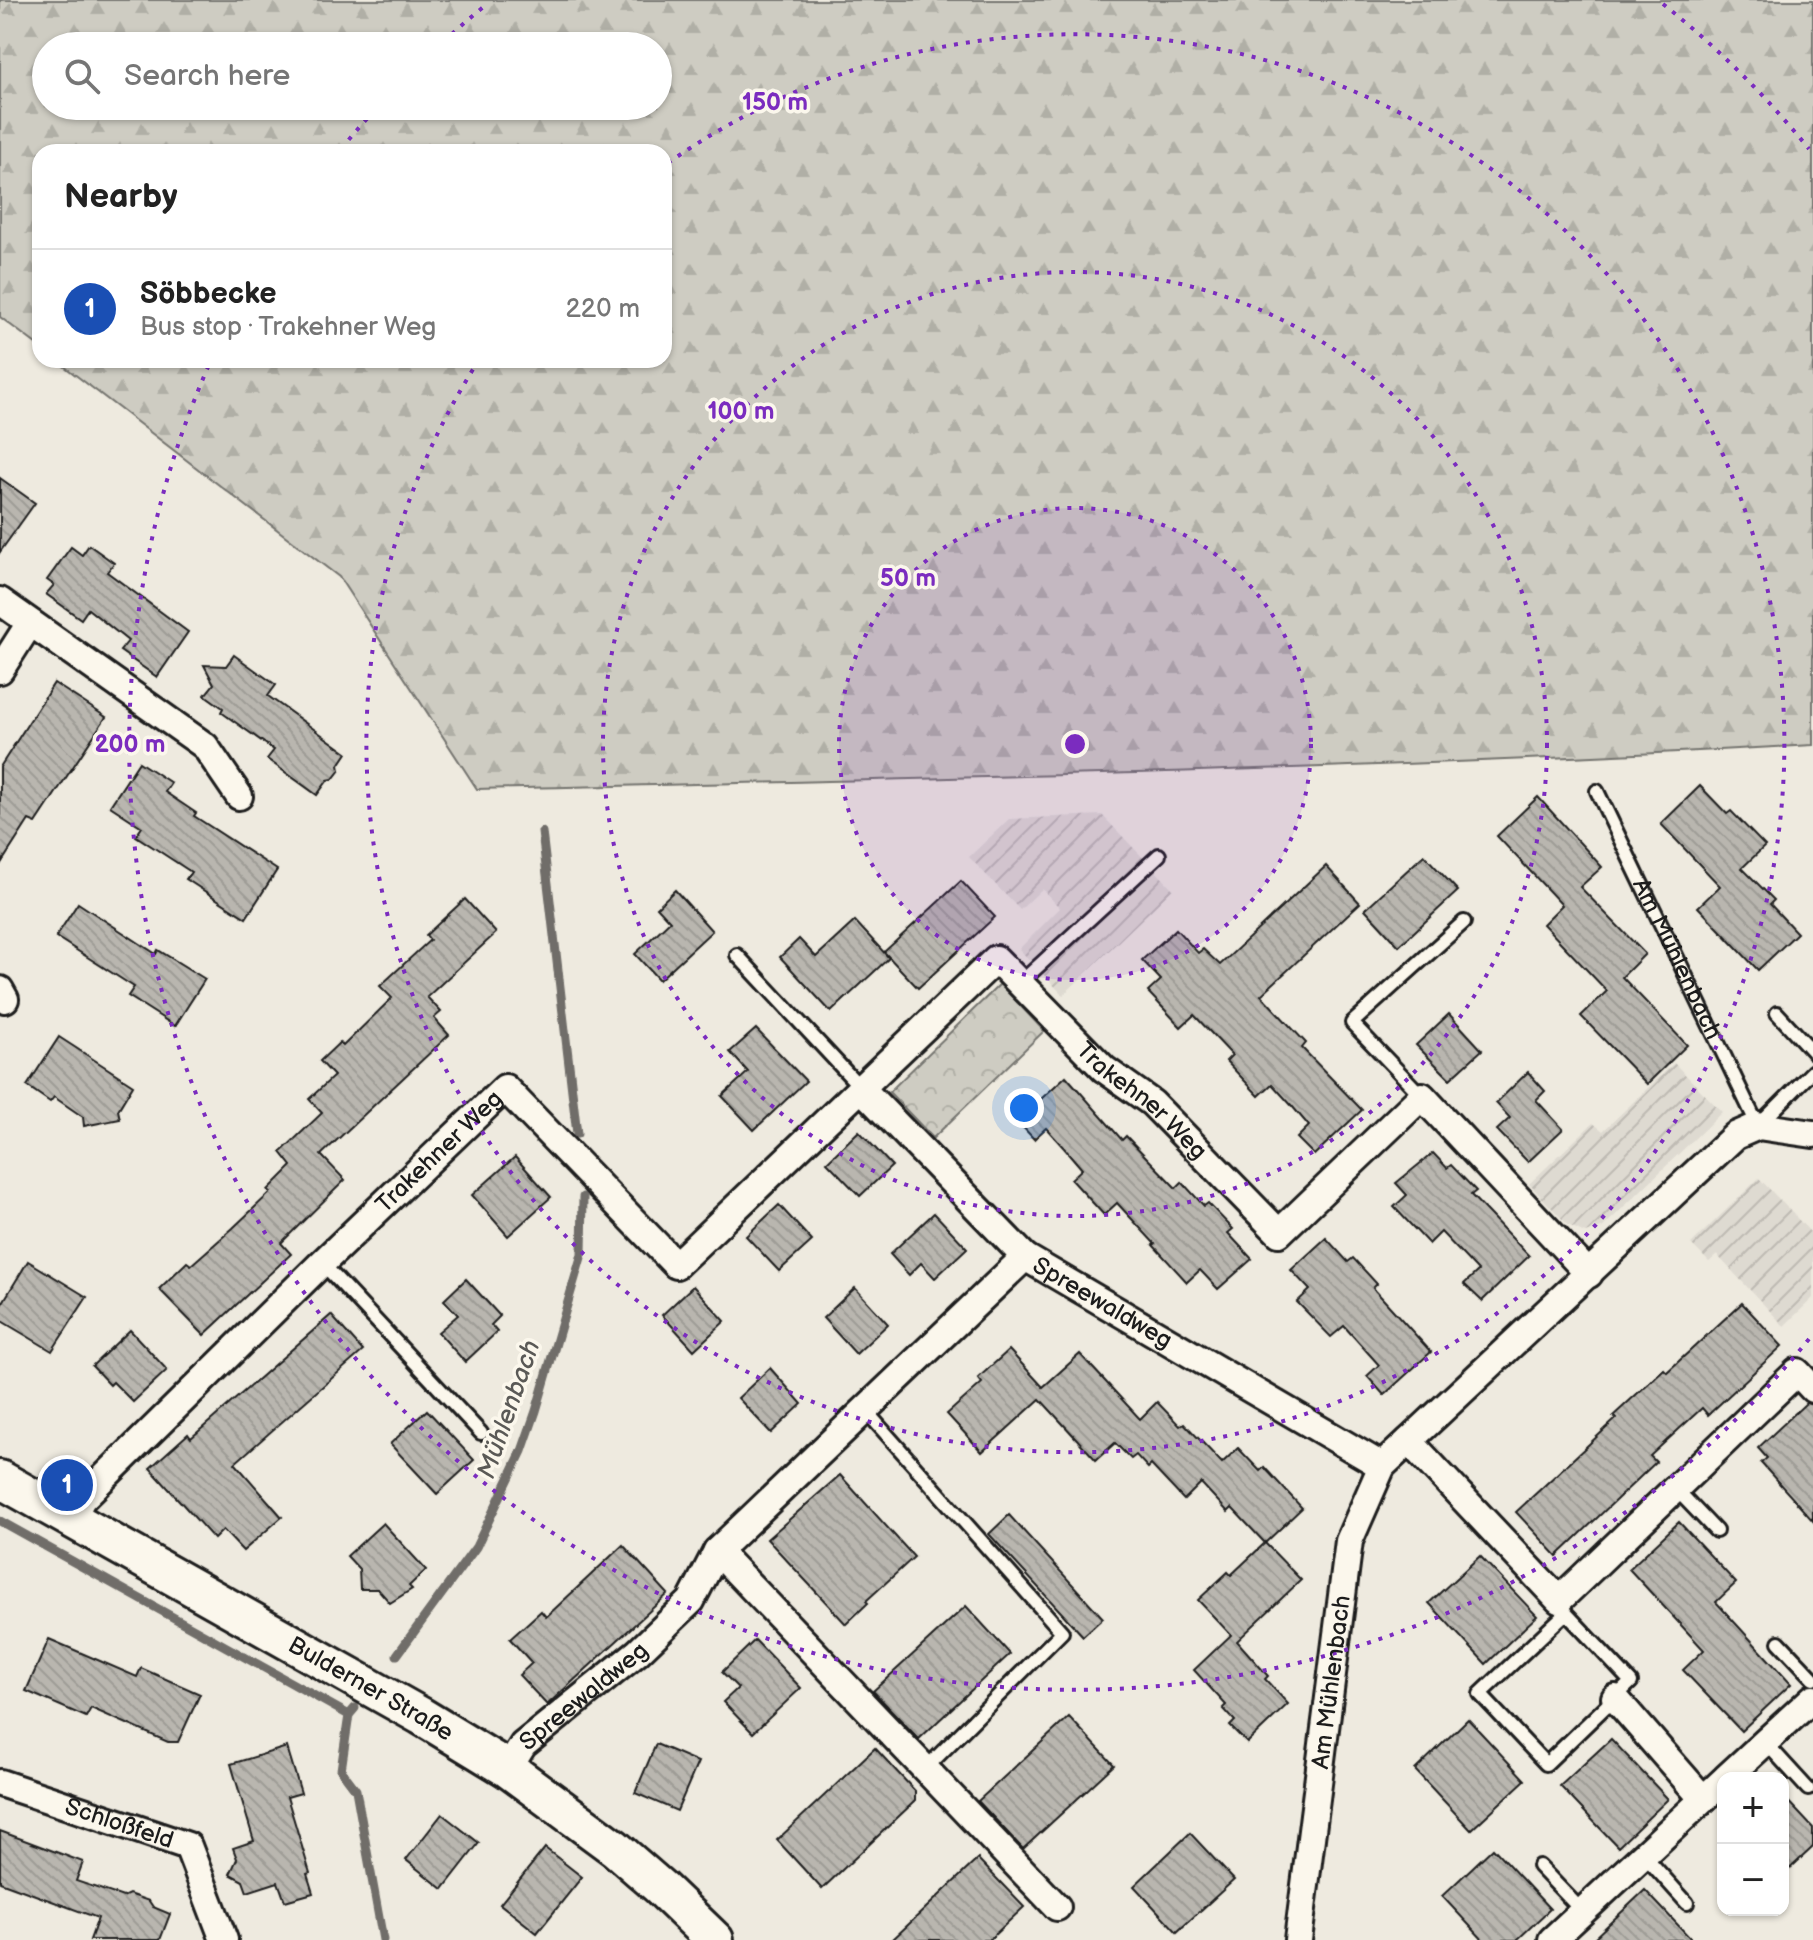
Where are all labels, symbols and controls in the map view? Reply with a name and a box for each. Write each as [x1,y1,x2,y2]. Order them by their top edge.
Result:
search box [32,32,672,120]
icon: search [60,54,104,98]
text: Search here [124,58,290,94]
text: 150 m [742,88,808,117]
text: Nearby [64,176,178,217]
text: Söbbecke [140,276,277,312]
text: 1 [85,294,95,325]
text: 220 m [566,294,640,325]
text: Bus stop · Trakehner Weg [140,312,436,343]
text: 100 m [708,397,774,426]
text: 50 m [880,564,936,593]
text: 200 m [95,730,165,759]
centre of rings [1061,730,1089,758]
street label: Am Mühlenbach [1626,874,1728,1044]
street label: Trakehner Weg [1070,1036,1213,1166]
street label: Trakehner Weg [370,1084,509,1219]
your location [1004,1088,1044,1128]
street label: Spreewaldweg [1028,1251,1177,1355]
water label: Mühlenbach [471,1336,548,1483]
pin: 1 [41,1455,93,1515]
street label: Am Mühlenbach [1306,1594,1357,1771]
street label: Bulderner Straße [283,1630,459,1747]
street label: Spreewaldweg [514,1636,654,1757]
map controls [1717,1772,1789,1916]
button: + [1717,1772,1789,1844]
street label: Schloßfeld [61,1792,177,1855]
button: − [1717,1844,1789,1916]

